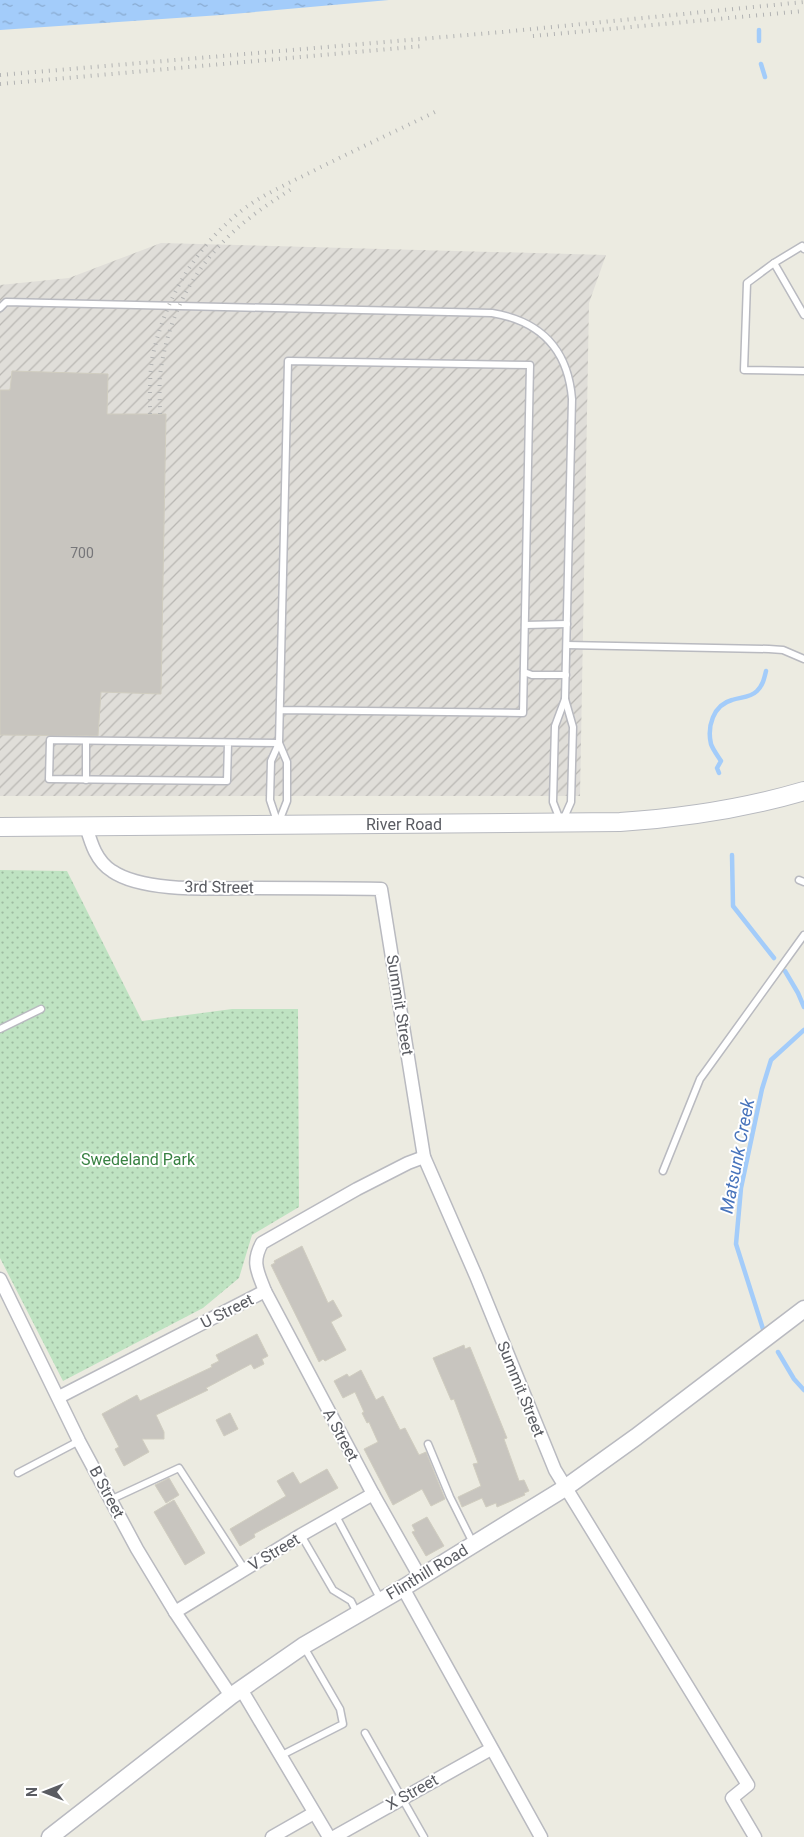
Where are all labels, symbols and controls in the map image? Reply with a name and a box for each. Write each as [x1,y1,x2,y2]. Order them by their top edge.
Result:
house number: 700 [70,545,94,561]
street label: River Road [366,815,442,834]
street label: 3rd Street [184,877,254,897]
street label: Summit Street [383,953,417,1057]
water label: Matsunk Creek [716,1096,759,1215]
park label: Swedeland Park [81,1150,196,1169]
street label: U Street [197,1290,257,1332]
street label: Summit Street [493,1338,549,1440]
street label: A Street [319,1406,363,1464]
street label: B Street [85,1463,129,1521]
street label: V Street [245,1529,303,1575]
street label: Flinthill Road [383,1540,471,1604]
north arrow [20,1767,70,1817]
street label: X Street [383,1770,441,1814]
text: N [24,1787,40,1797]

